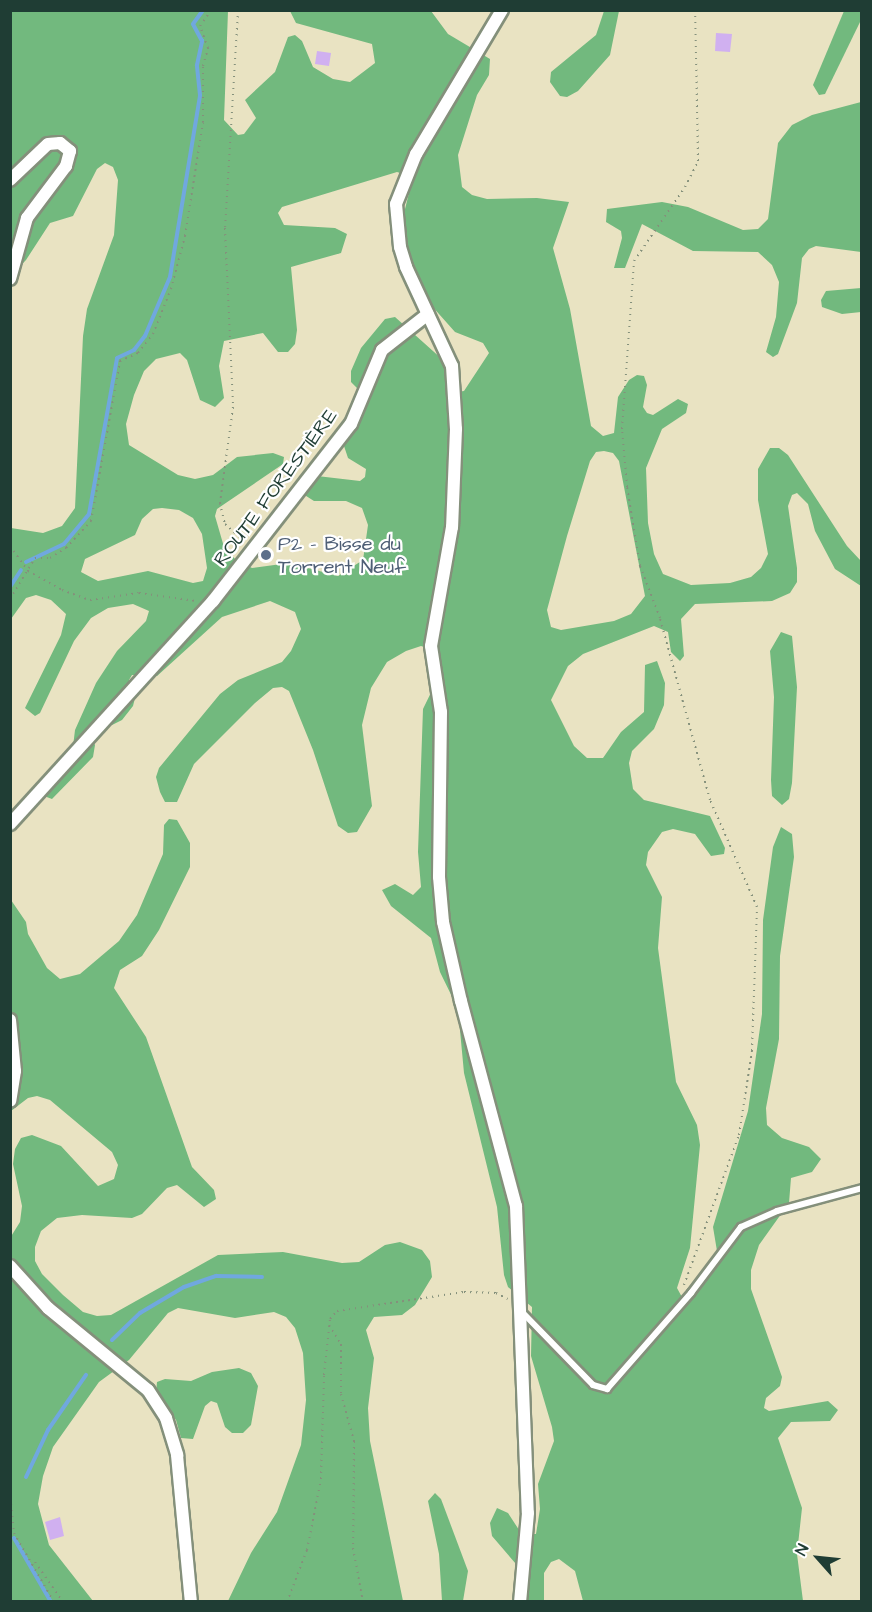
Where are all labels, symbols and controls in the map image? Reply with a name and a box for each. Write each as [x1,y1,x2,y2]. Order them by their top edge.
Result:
street label: ROUTE FORESTIÈRE [209,405,343,571]
place label: P2 - Bisse du Torrent Neuf [278,532,406,579]
marker: P2 - Bisse du Torrent Neuf [259,548,273,562]
north arrow [788,1528,848,1588]
text: N [790,1540,814,1559]

